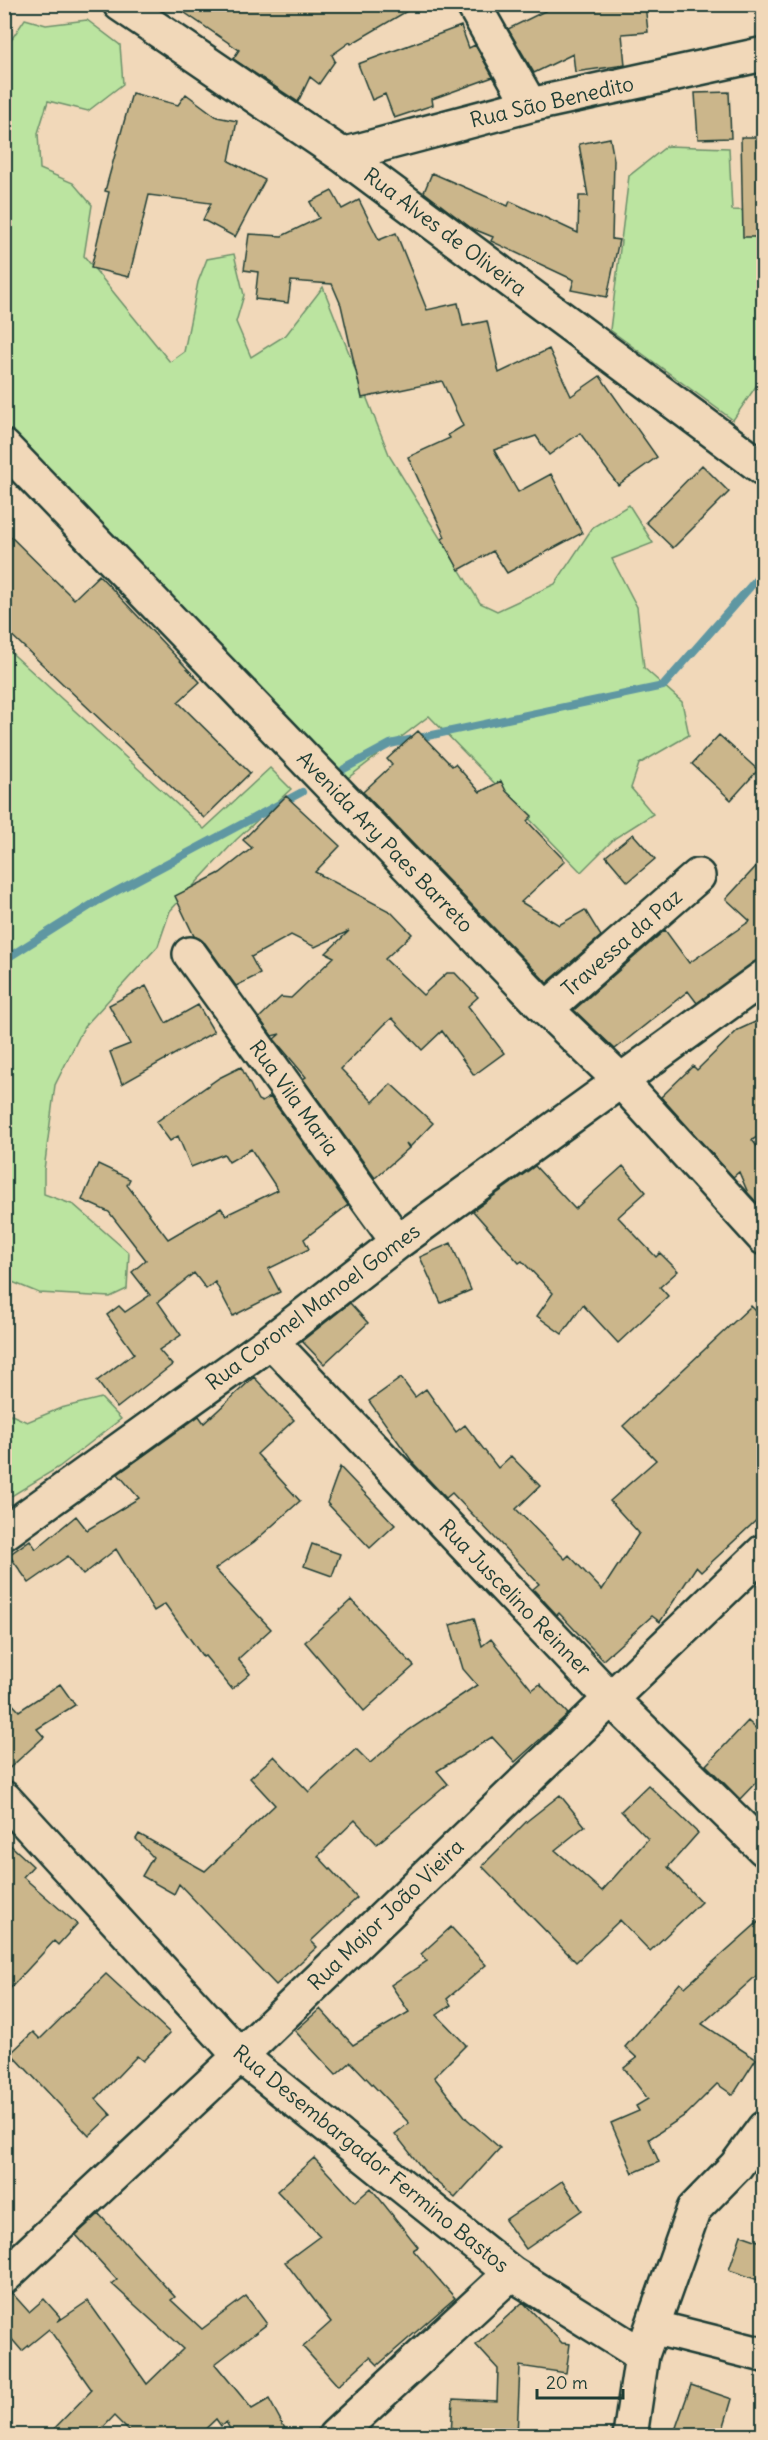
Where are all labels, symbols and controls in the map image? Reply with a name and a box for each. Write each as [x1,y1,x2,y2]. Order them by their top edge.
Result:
street label: Rua São Benedito [467,70,636,133]
street label: Rua Alves de Oliveira [358,161,532,302]
street label: Avenida Ary Paes Barreto [291,745,479,938]
street label: Travessa da Paz [556,883,687,1002]
street label: Rua Vila Maria [243,1035,345,1161]
street label: Rua Coronel Manoel Gomes [200,1217,425,1396]
street label: Rua Juscelino Reinner [433,1513,598,1682]
street label: Rua Major João Vieira [302,1833,469,1996]
street label: Rua Desembargador Fermino Bastos [228,2039,515,2278]
scale bar [537,2362,622,2400]
text: 20 m [546,2371,588,2394]

